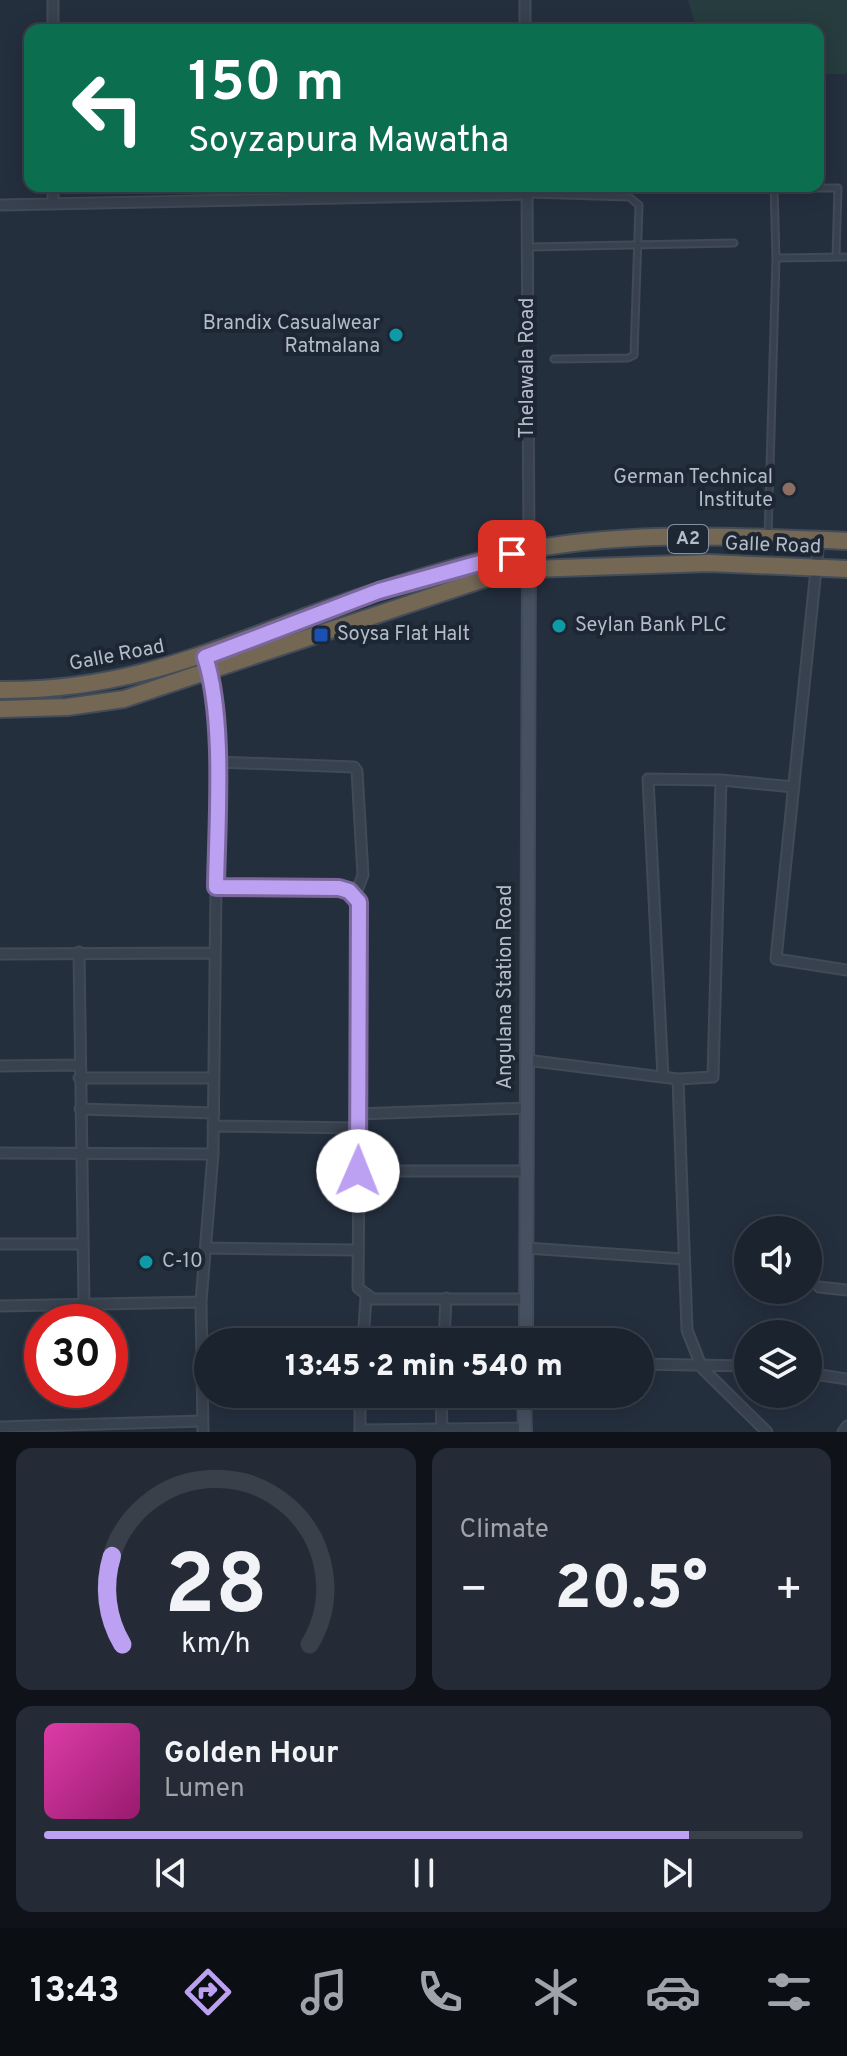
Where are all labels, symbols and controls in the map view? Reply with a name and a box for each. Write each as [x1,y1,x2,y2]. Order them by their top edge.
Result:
text: 150 m [188,50,344,120]
icon: left [56,56,160,160]
text: Soyzapura Mawatha [188,119,509,165]
street label: Thelawala Road [515,298,541,438]
place label: Brandix Casualwear Ratmalana [203,311,380,360]
marker: Brandix Casualwear Ratmalana [387,326,405,344]
place label: German Technical Institute [613,465,773,514]
marker: German Technical Institute [780,480,798,498]
pin [478,520,546,588]
road number: A2 [668,525,708,553]
street label: Galle Road [724,531,822,561]
icon: arrive [490,532,534,576]
place label: Seylan Bank PLC [575,613,727,639]
marker: Seylan Bank PLC [550,617,568,635]
place label: Soysa Flat Halt [337,622,470,648]
marker: Soysa Flat Halt [312,626,330,644]
street label: Galle Road [67,634,167,678]
street label: Angulana Station Road [493,884,519,1090]
position arrow [316,1129,400,1213]
map controls [734,1216,822,1408]
button: sound [734,1216,822,1304]
place label: C-10 [162,1249,203,1275]
marker: C-10 [137,1253,155,1271]
speed limit sign: 30 [24,1304,128,1408]
button: layers [734,1320,822,1408]
text: 13:45 · 2 min · 540 m [285,1349,563,1386]
text: Climate [460,1514,549,1547]
text: 28 [164,1538,267,1643]
text: 20.5° [555,1554,708,1630]
text: − [460,1564,488,1620]
text: + [775,1564,803,1620]
text: km/h [181,1627,250,1663]
text: Golden Hour [164,1736,338,1773]
text: Lumen [164,1773,245,1806]
icon: previous [149,1851,193,1895]
icon: pause [402,1851,446,1895]
icon: next [655,1851,699,1895]
icon: directions [180,1964,236,2020]
icon: music [296,1964,352,2020]
icon: phone [412,1964,468,2020]
icon: climate [528,1964,584,2020]
icon: car [645,1964,701,2020]
icon: filters [761,1964,817,2020]
text: 13:43 [30,1969,120,2015]

